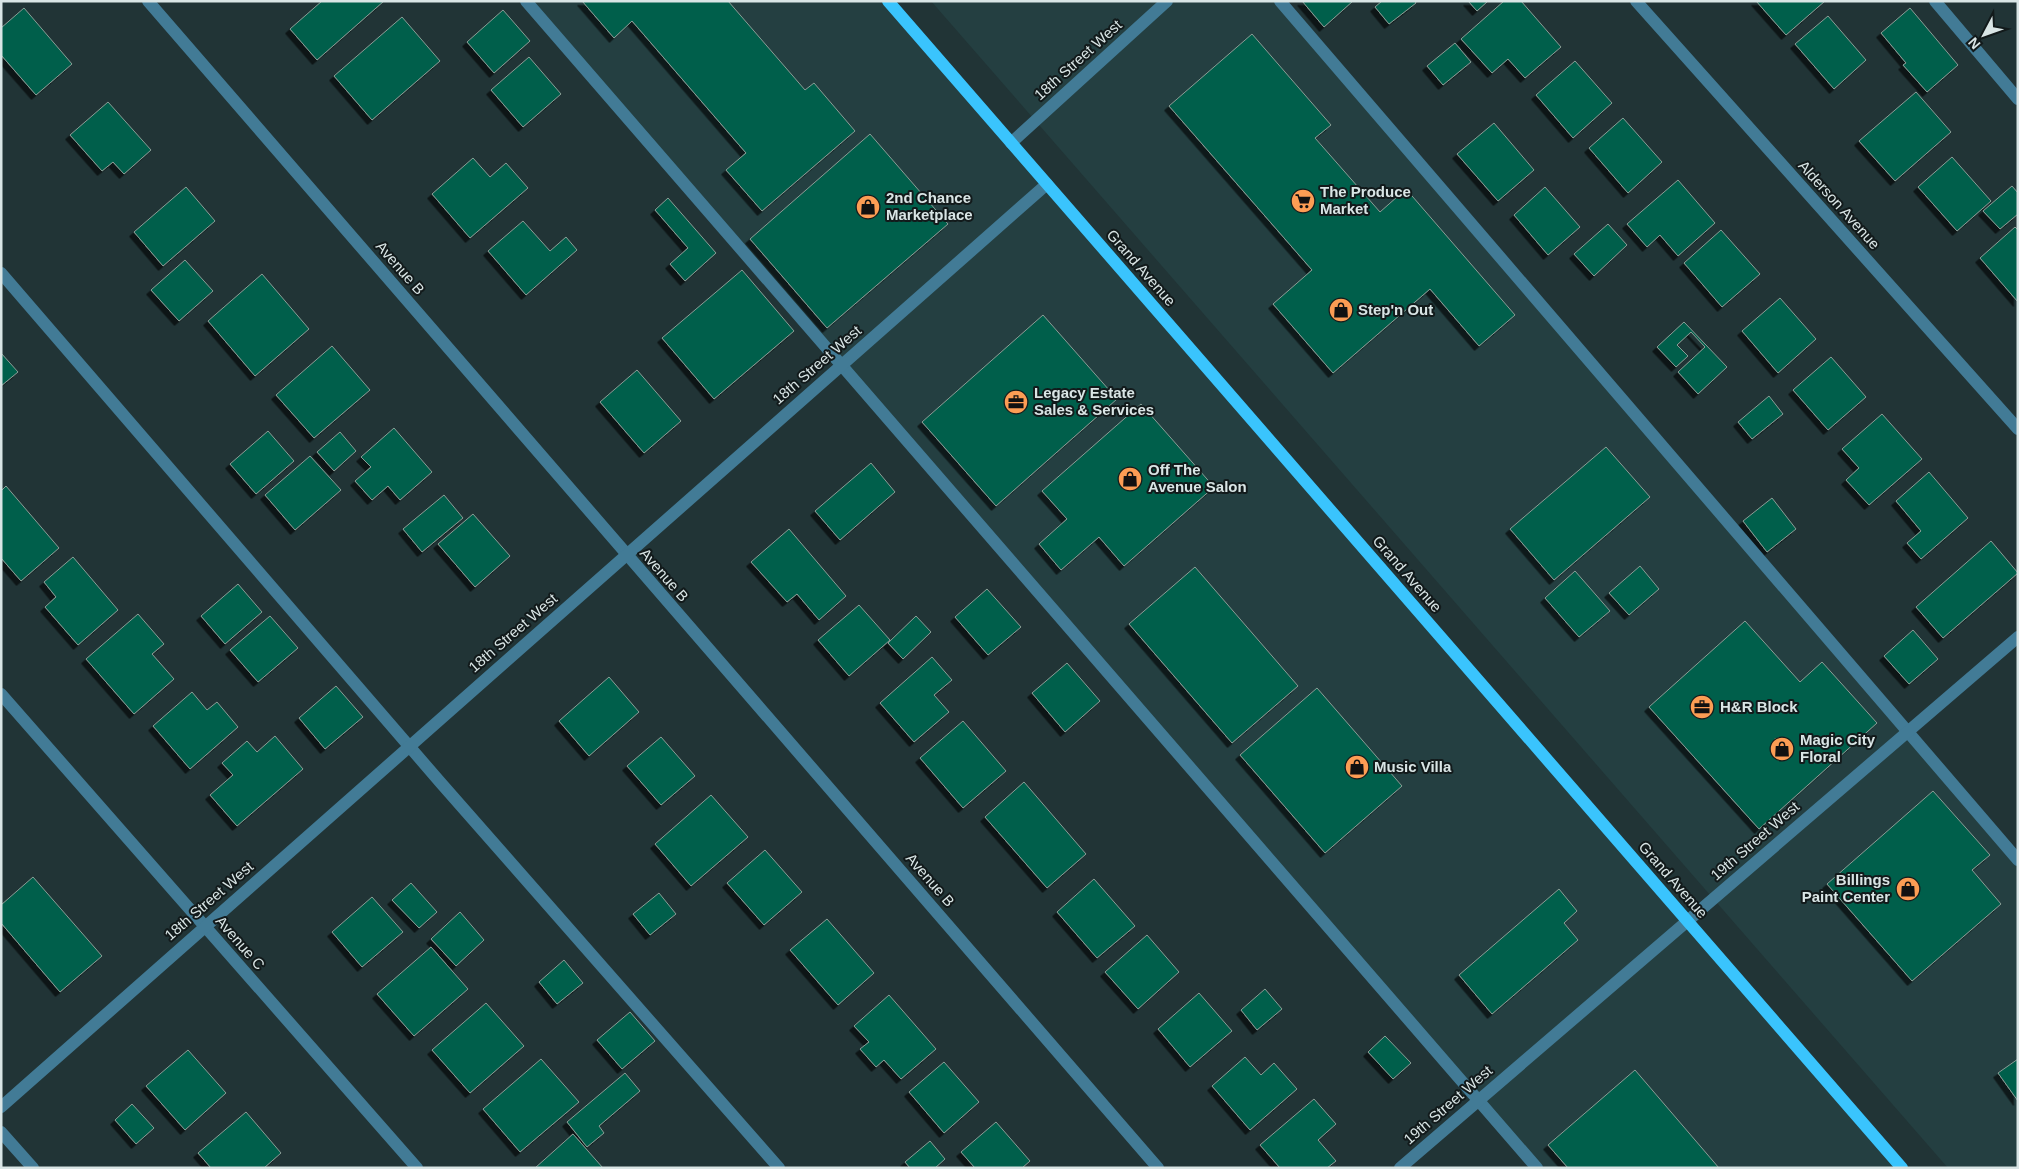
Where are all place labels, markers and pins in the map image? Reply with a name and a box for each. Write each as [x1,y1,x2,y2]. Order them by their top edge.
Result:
place label: The Produce Market [1320,183,1411,217]
supermarket icon: The Produce Market [1290,188,1316,214]
place label: 2nd Chance Marketplace [886,189,973,223]
shop icon: 2nd Chance Marketplace [855,194,881,220]
shop icon: Step'n Out [1328,297,1354,323]
place label: Step'n Out [1358,301,1433,318]
place label: Legacy Estate Sales & Services [1034,384,1154,418]
office icon: Legacy Estate Sales & Services [1003,389,1029,415]
place label: Off The Avenue Salon [1148,461,1247,495]
shop icon: Off The Avenue Salon [1117,466,1143,492]
office icon: H&R Block [1689,694,1715,720]
place label: H&R Block [1720,698,1798,715]
place label: Magic City Floral [1800,731,1876,765]
shop icon: Magic City Floral [1769,736,1795,762]
shop icon: Music Villa [1344,754,1370,780]
place label: Music Villa [1374,758,1452,775]
place label: Billings Paint Center [1802,871,1890,905]
shop icon: Billings Paint Center [1895,876,1921,902]

